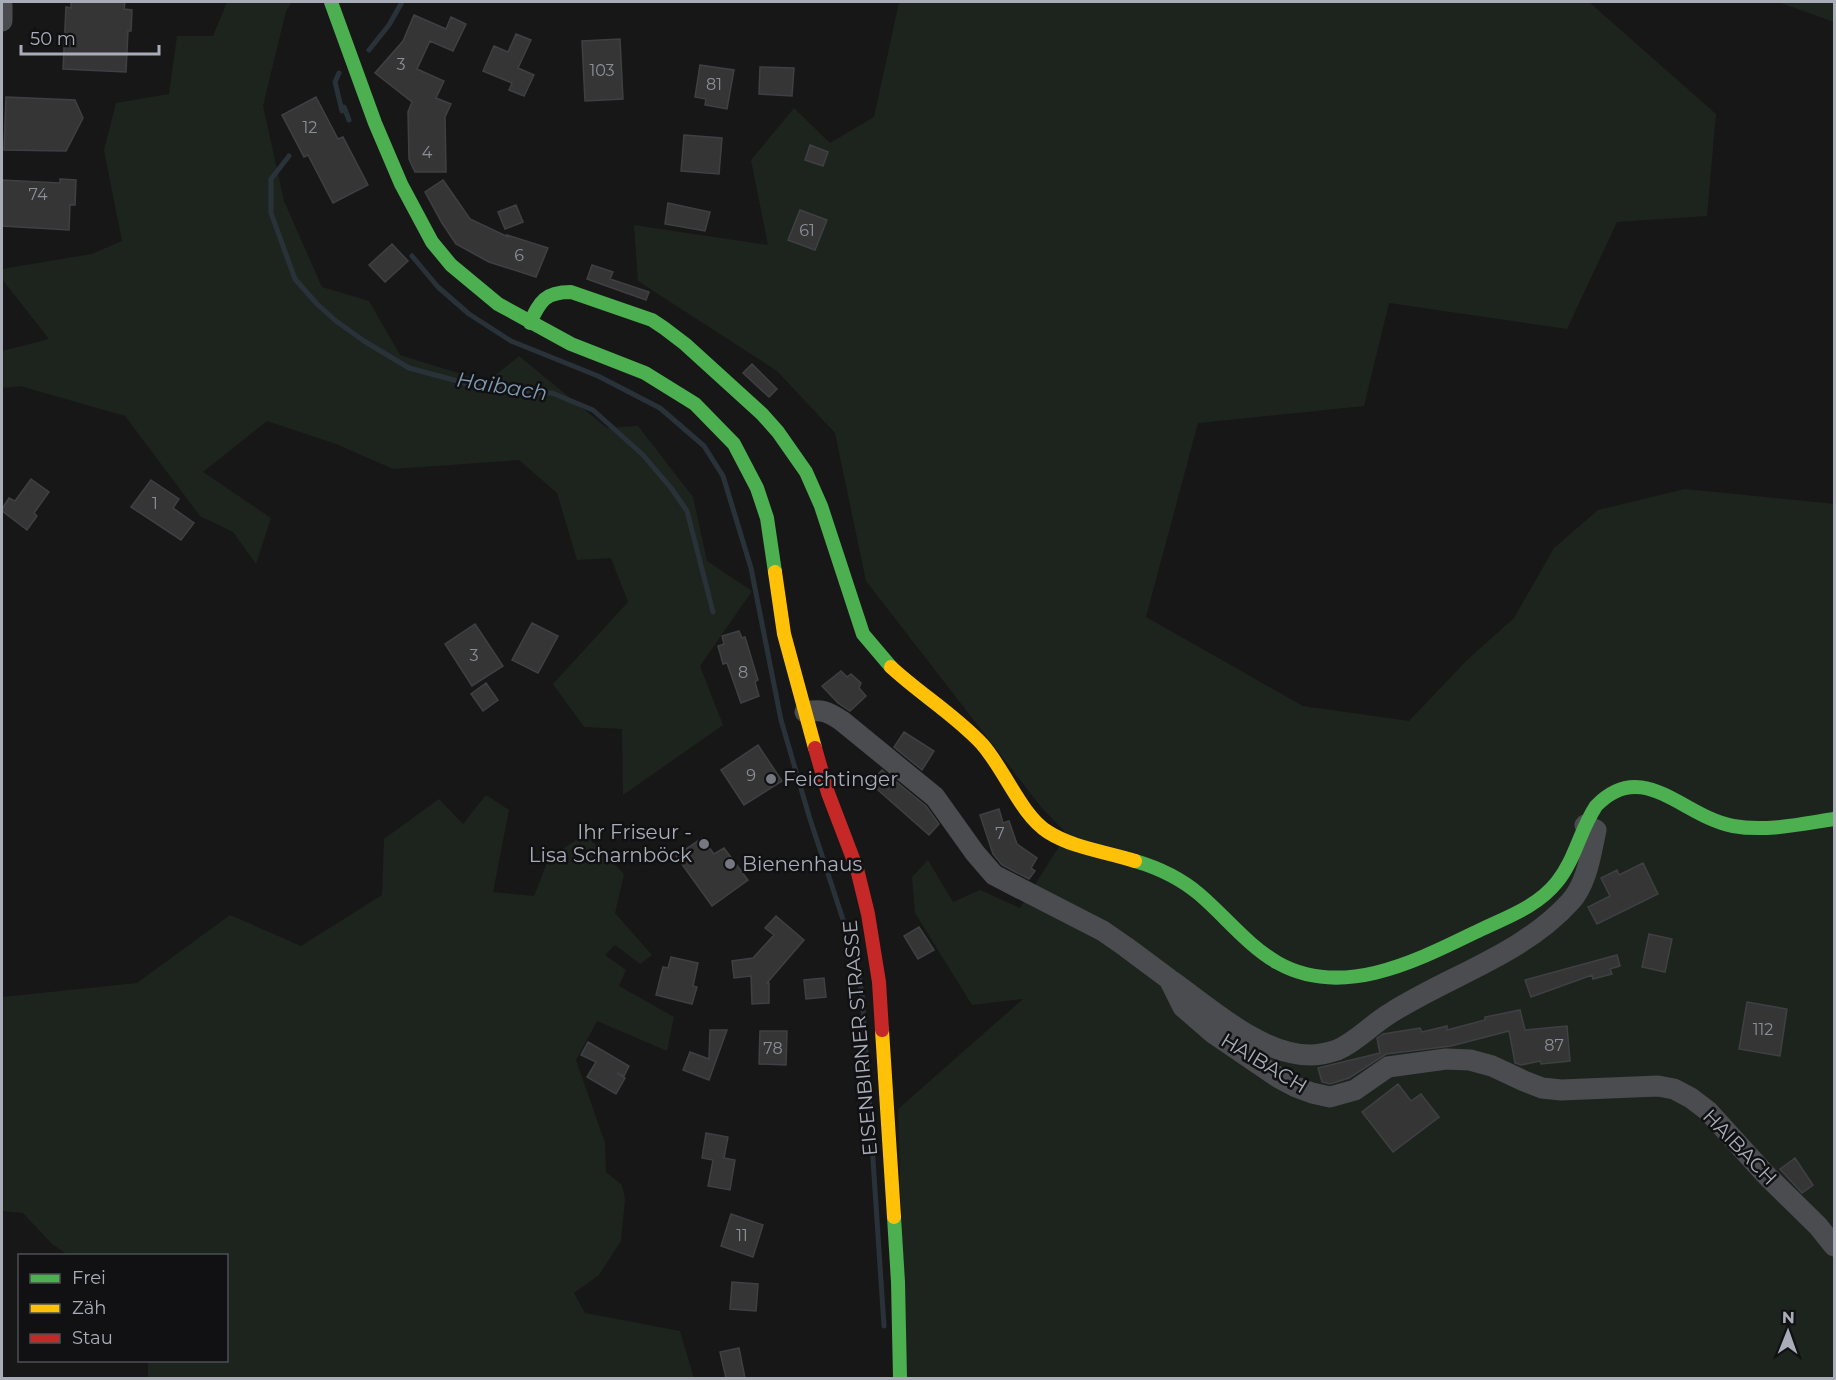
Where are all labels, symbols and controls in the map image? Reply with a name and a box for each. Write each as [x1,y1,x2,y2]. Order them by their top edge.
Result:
scale bar [21,18,159,56]
text: 50 m [30,28,76,50]
house number: 3 [396,55,406,74]
house number: 103 [589,61,615,80]
house number: 81 [706,75,722,94]
house number: 12 [303,118,317,137]
house number: 4 [422,143,433,162]
house number: 74 [29,185,48,204]
house number: 61 [799,221,815,240]
house number: 6 [514,246,524,265]
water label: Haibach [455,367,549,405]
house number: 1 [152,494,158,513]
house number: 3 [469,646,479,665]
house number: 8 [738,663,748,682]
house number: 9 [746,766,756,785]
place label: Feichtinger [783,767,898,791]
marker: Feichtinger [764,772,778,786]
place label: Ihr Friseur - Lisa Scharnböck [529,820,692,867]
house number: 7 [995,824,1005,843]
marker: Ihr Friseur - Lisa Scharnböck [697,837,711,851]
place label: Bienenhaus [742,852,862,876]
marker: Bienenhaus [723,857,737,871]
street label: EISENBIRNER STRASSE [838,919,882,1157]
house number: 112 [1753,1020,1773,1039]
street label: HAIBACH [1217,1028,1311,1098]
house number: 87 [1544,1036,1564,1055]
house number: 78 [763,1039,783,1058]
street label: HAIBACH [1698,1104,1782,1190]
house number: 11 [736,1226,748,1245]
legend [18,1254,228,1362]
text: Frei [72,1267,106,1289]
text: Zäh [72,1297,107,1319]
north arrow [1758,1302,1818,1362]
text: N [1782,1308,1795,1327]
text: Stau [72,1327,113,1349]

